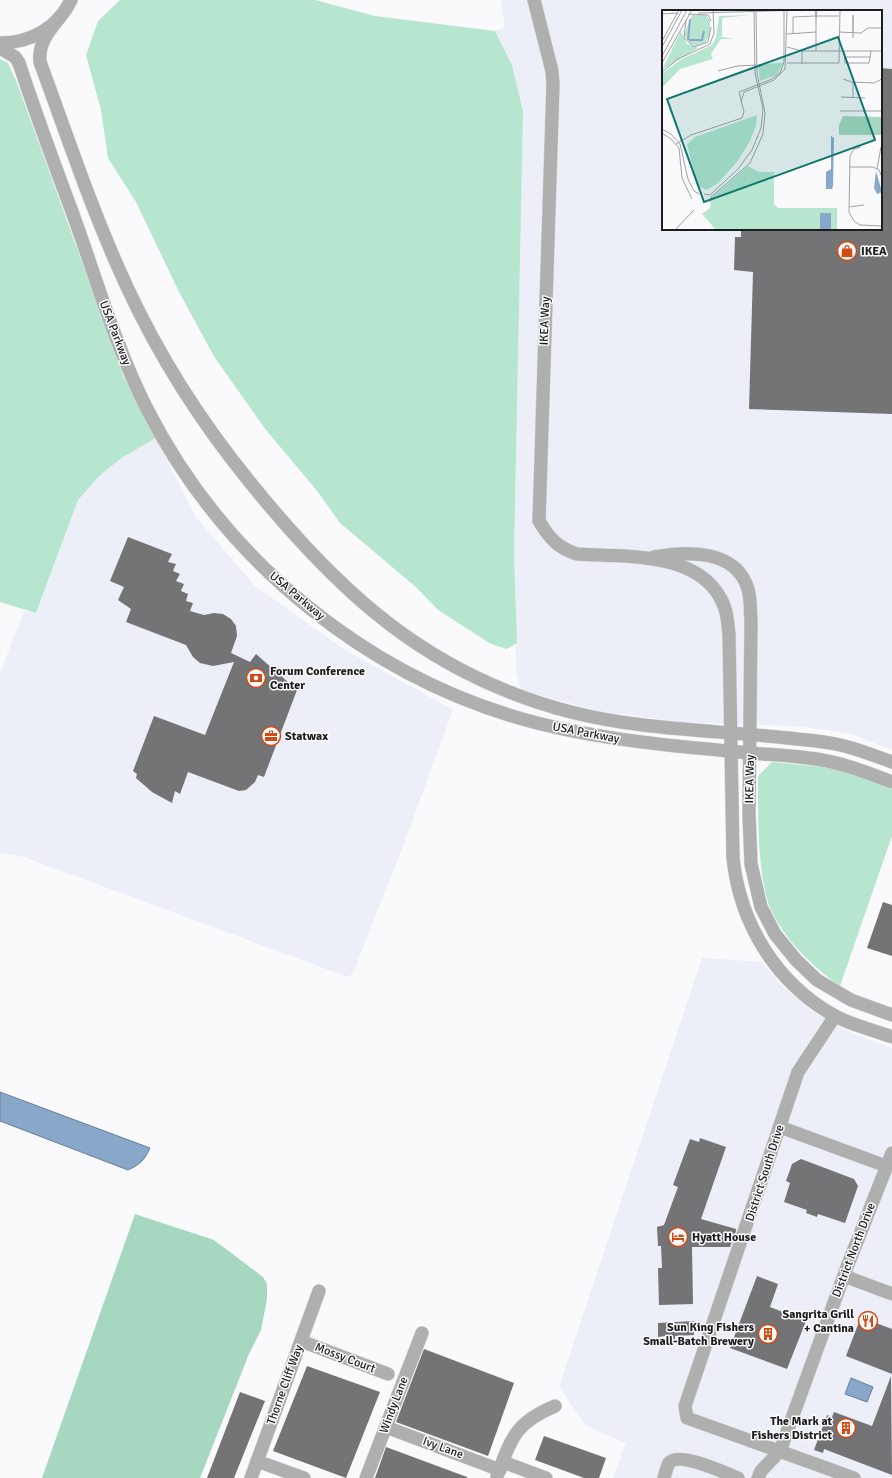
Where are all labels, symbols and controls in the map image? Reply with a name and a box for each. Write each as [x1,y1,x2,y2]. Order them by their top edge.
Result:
inset map [662,10,882,230]
shop icon: IKEA [836,240,858,262]
place label: IKEA [861,244,887,259]
street label: IKEA Way [537,296,553,346]
street label: USA Parkway [96,299,134,368]
street label: USA Parkway [266,568,328,624]
place label: Forum Conference Center [270,664,365,693]
bank icon: Forum Conference Center [245,667,267,689]
street label: USA Parkway [551,719,621,747]
office icon: Statwax [260,725,282,747]
place label: Statwax [285,729,328,744]
street label: IKEA Way [742,754,758,804]
street label: District South Drive [742,1123,788,1223]
street label: District North Drive [829,1201,879,1299]
hotel icon: Hyatt House [667,1226,689,1248]
place label: Hyatt House [692,1230,756,1245]
place label: Sangrita Grill + Cantina [783,1307,854,1336]
restaurant icon: Sangrita Grill + Cantina [857,1310,879,1332]
place label: Sun King Fishers Small-Batch Brewery [643,1320,755,1349]
building icon: Sun King Fishers Small-Batch Brewery [757,1323,779,1345]
street label: Mossy Court [313,1340,377,1376]
street label: Thorne Cliff Way [264,1343,307,1427]
street label: Windy Lane [376,1375,412,1435]
place label: The Mark at Fishers District [751,1414,832,1443]
building icon: The Mark at Fishers District [835,1417,857,1439]
street label: Ivy Lane [421,1434,465,1462]

